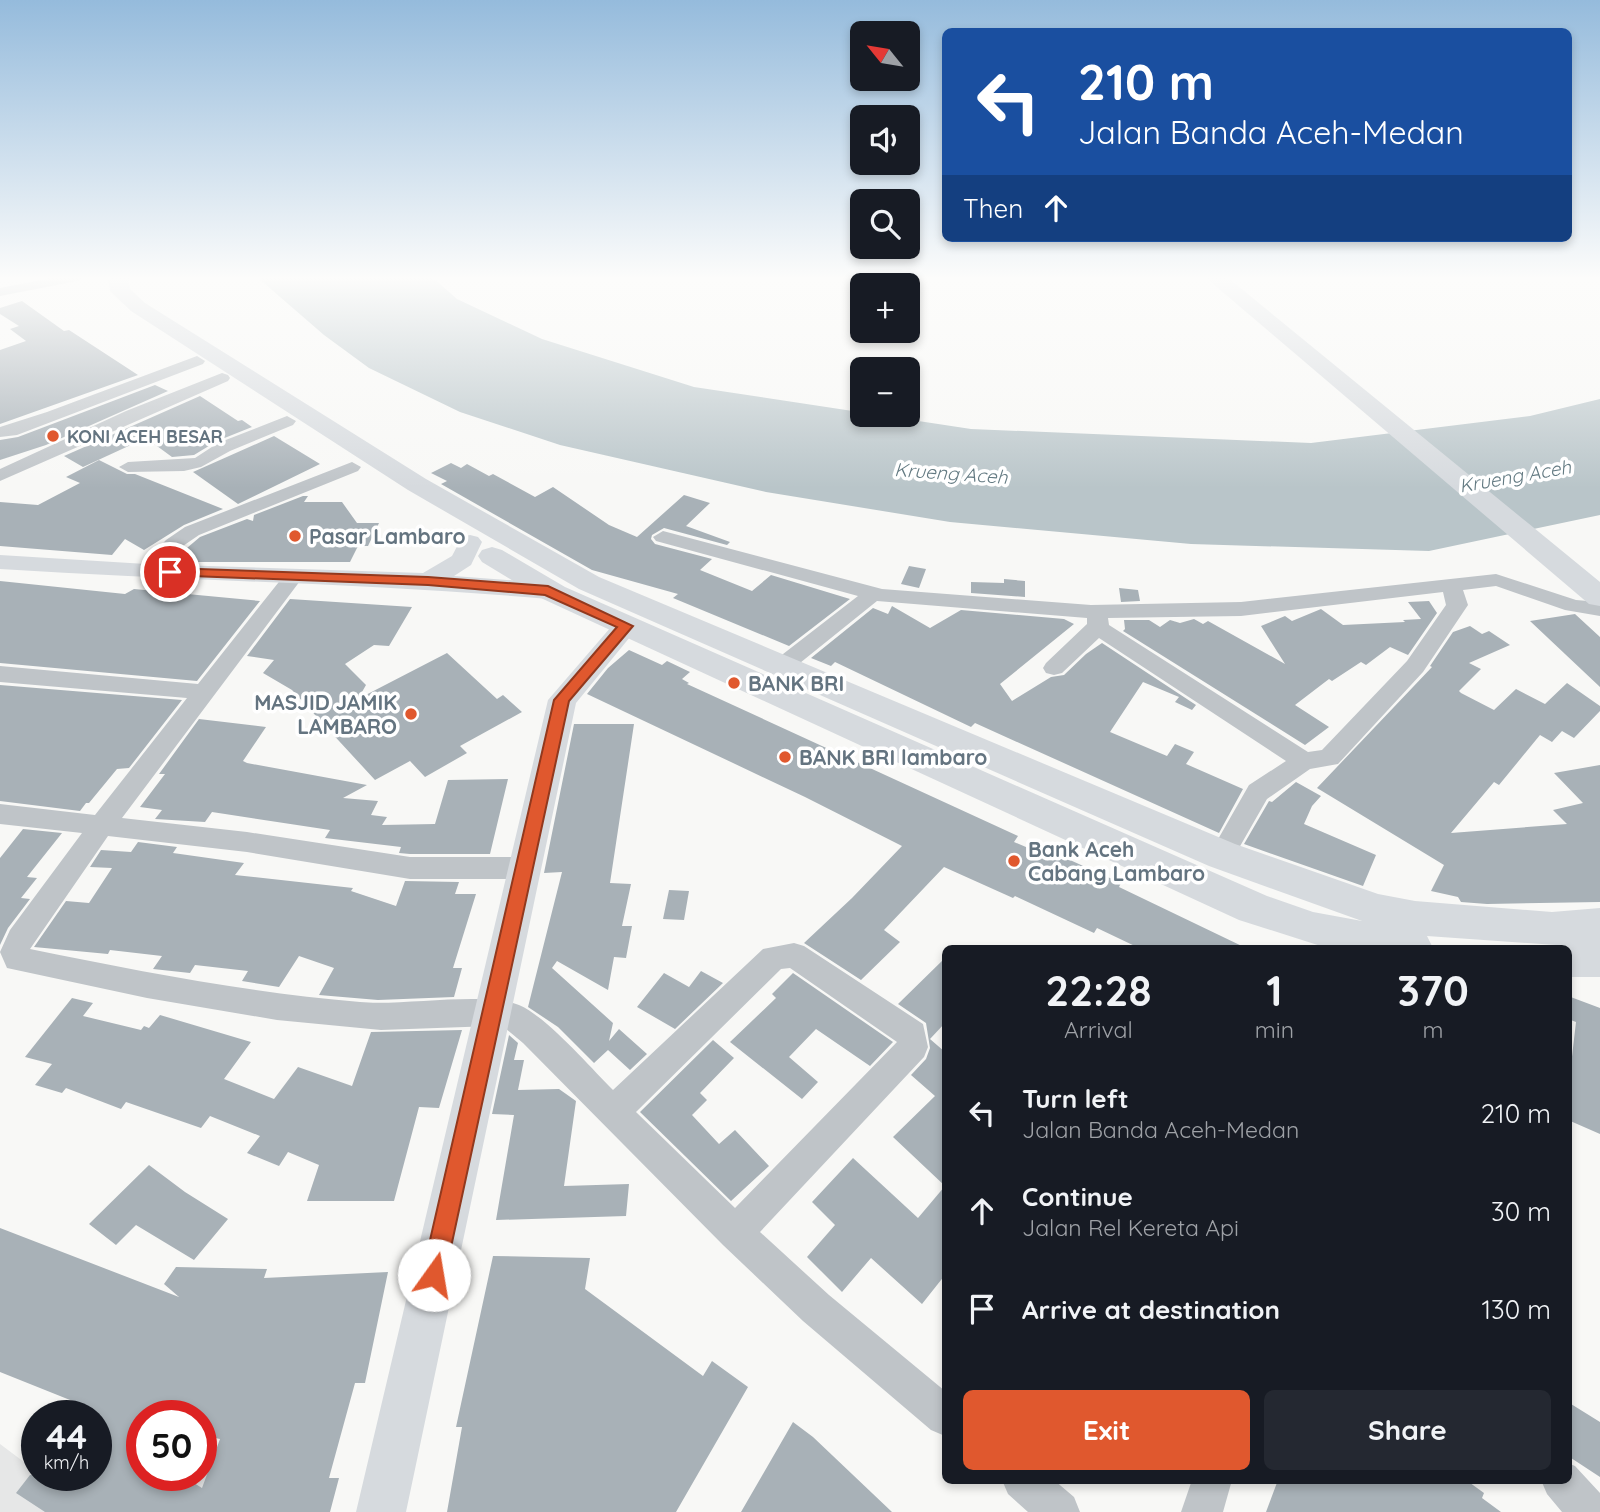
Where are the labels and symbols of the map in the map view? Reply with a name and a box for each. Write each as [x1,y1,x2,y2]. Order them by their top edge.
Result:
north arrow [850,21,920,91]
place label: KONI ACEH BESAR [67,425,223,448]
marker: KONI ACEH BESAR [45,428,61,444]
water label: Krueng Aceh [1457,454,1574,498]
water label: Krueng Aceh [894,457,1010,489]
place label: Pasar Lambaro [309,523,466,549]
marker: Pasar Lambaro [287,528,303,544]
pin [140,542,200,602]
place label: BANK BRI [748,670,844,696]
marker: BANK BRI [726,675,742,691]
place label: MASJID JAMIK LAMBARO [254,689,397,739]
marker: MASJID JAMIK LAMBARO [403,706,419,722]
place label: BANK BRI lambaro [799,744,987,770]
marker: BANK BRI lambaro [777,749,793,765]
place label: Bank Aceh Cabang Lambaro [1028,836,1205,886]
marker: Bank Aceh Cabang Lambaro [1006,853,1022,869]
position arrow [397,1238,471,1312]
speed limit sign: 50 [126,1400,217,1491]

